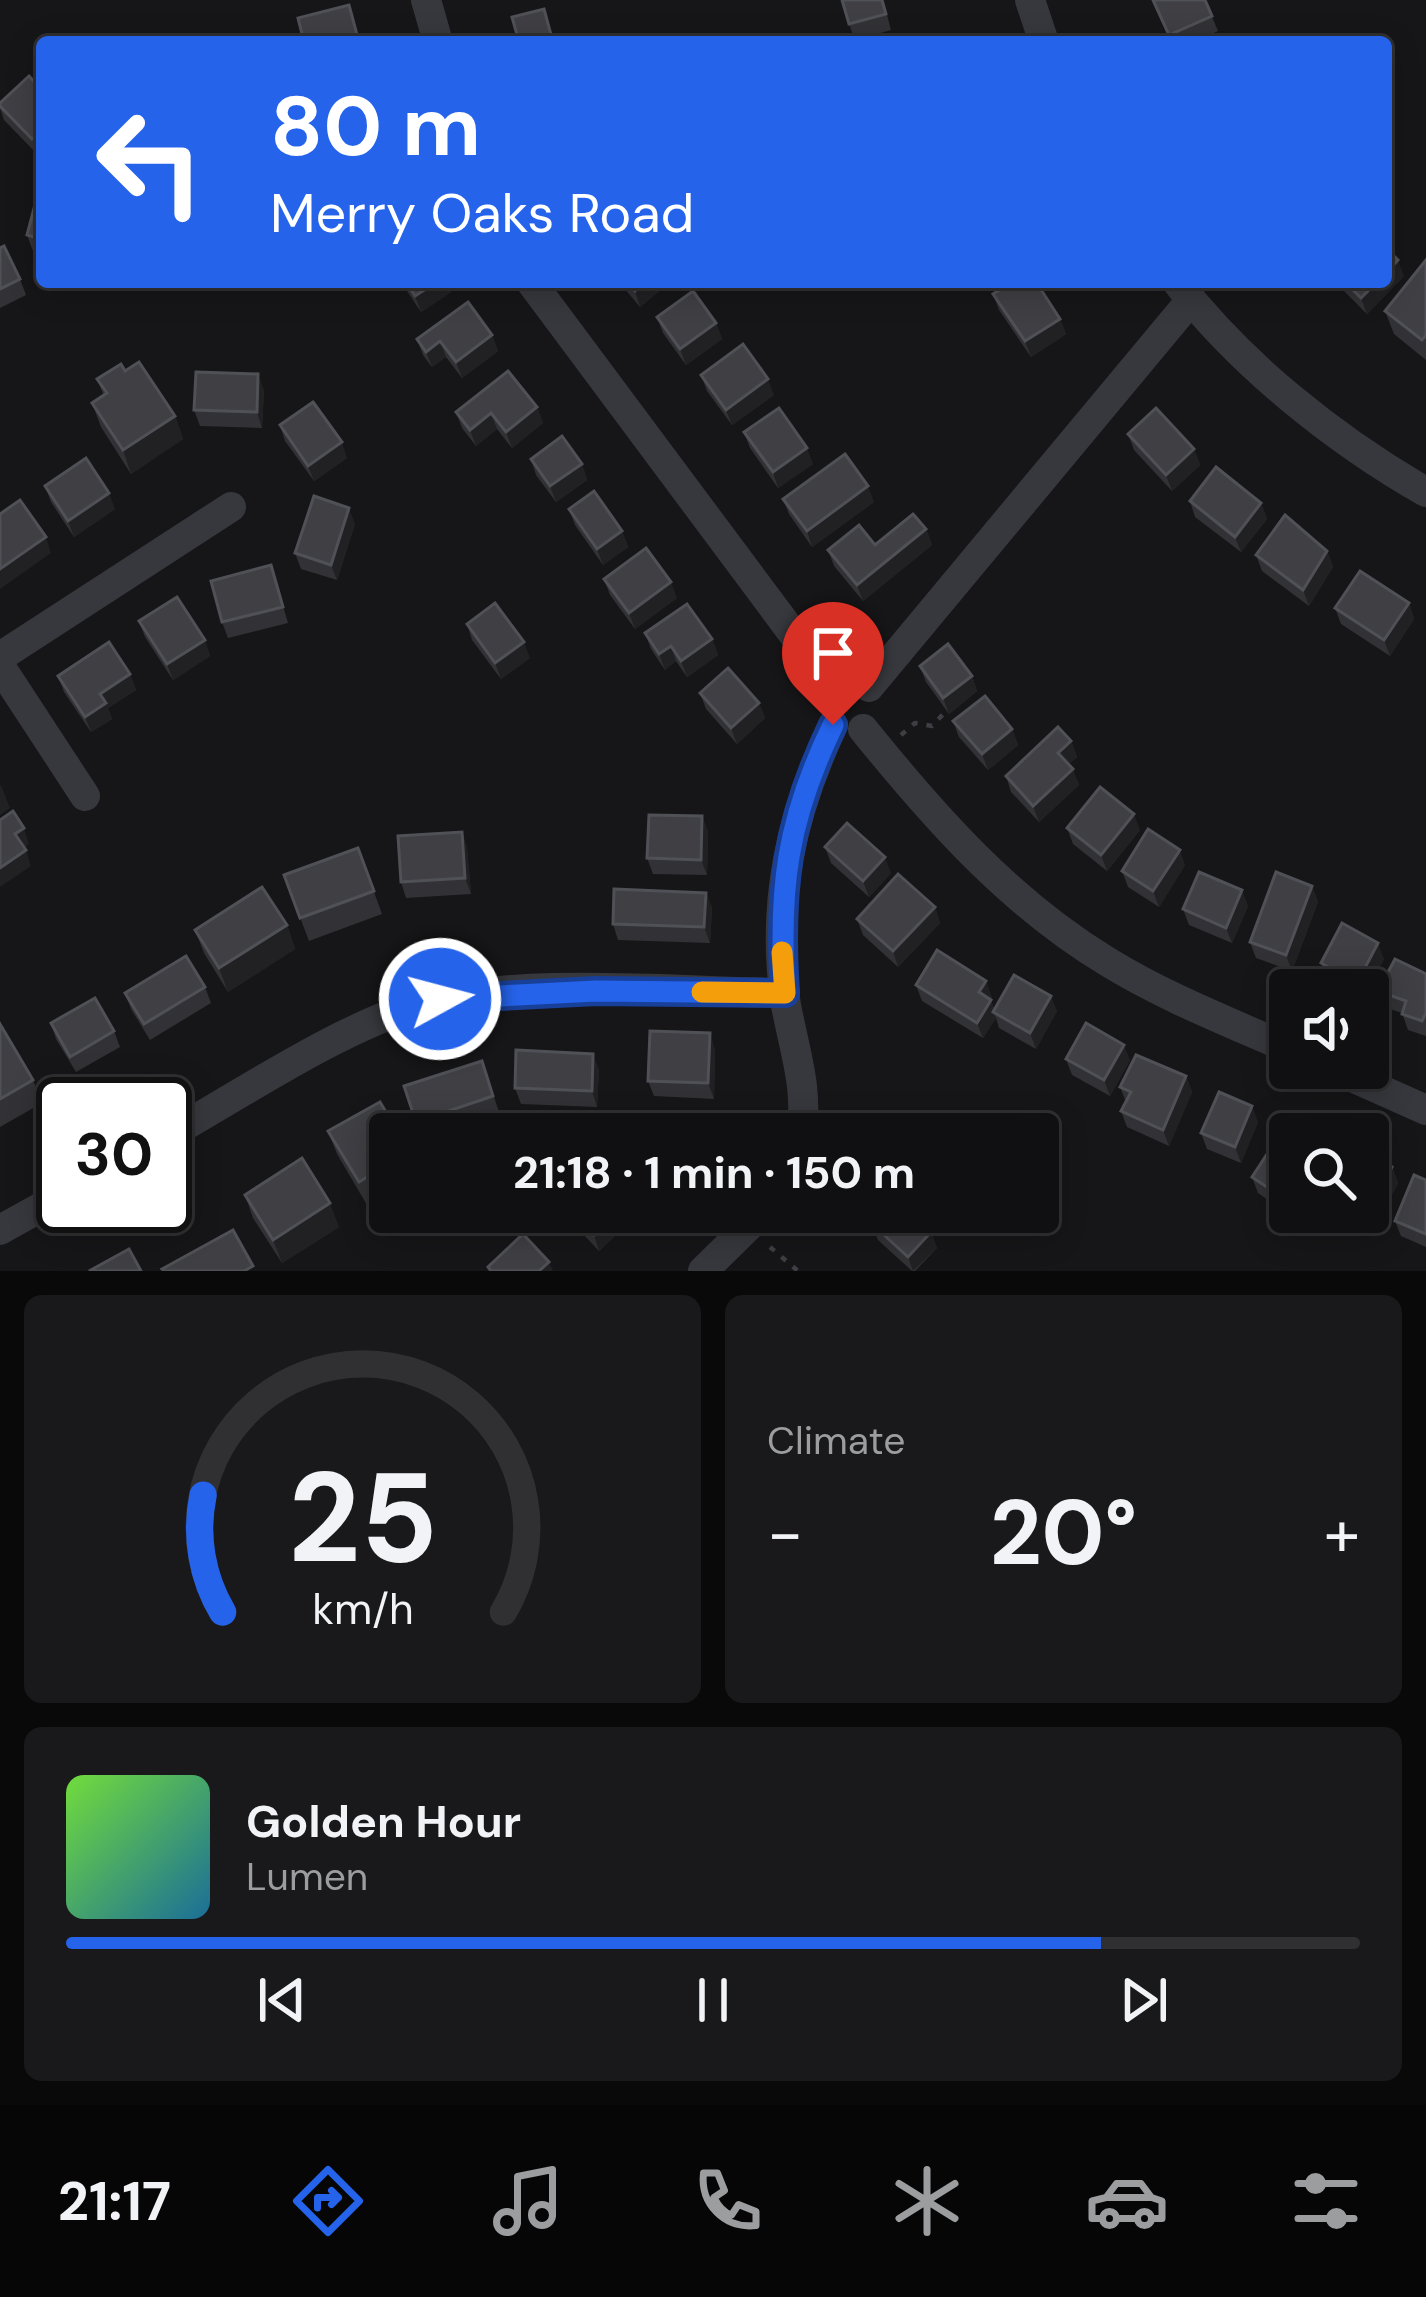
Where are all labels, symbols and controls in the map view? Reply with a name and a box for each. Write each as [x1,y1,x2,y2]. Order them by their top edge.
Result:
text: 80 m [270,72,481,181]
icon: left [72,84,228,240]
text: Merry Oaks Road [270,178,694,249]
pin [782,602,884,725]
icon: arrive [800,620,866,686]
position arrow [377,936,503,1062]
map controls [1269,969,1389,1233]
button: sound [1269,969,1389,1089]
speed limit sign: 30 [36,1077,192,1233]
button: search [1269,1113,1389,1233]
text: 21:18 · 1 min · 150 m [513,1143,915,1202]
text: Climate [767,1415,905,1466]
text: 25 [288,1437,437,1600]
text: 20° [990,1475,1137,1592]
text: − [767,1491,803,1576]
text: + [1324,1491,1360,1576]
text: km/h [312,1581,413,1637]
text: Golden Hour [246,1792,521,1851]
text: Lumen [246,1851,368,1902]
icon: previous [249,1967,315,2033]
icon: pause [680,1967,746,2033]
icon: next [1111,1967,1177,2033]
icon: directions [286,2159,370,2243]
icon: music [486,2159,570,2243]
icon: phone [686,2159,770,2243]
icon: climate [885,2159,969,2243]
icon: car [1085,2159,1169,2243]
icon: filters [1284,2159,1368,2243]
text: 21:17 [58,2166,171,2237]

